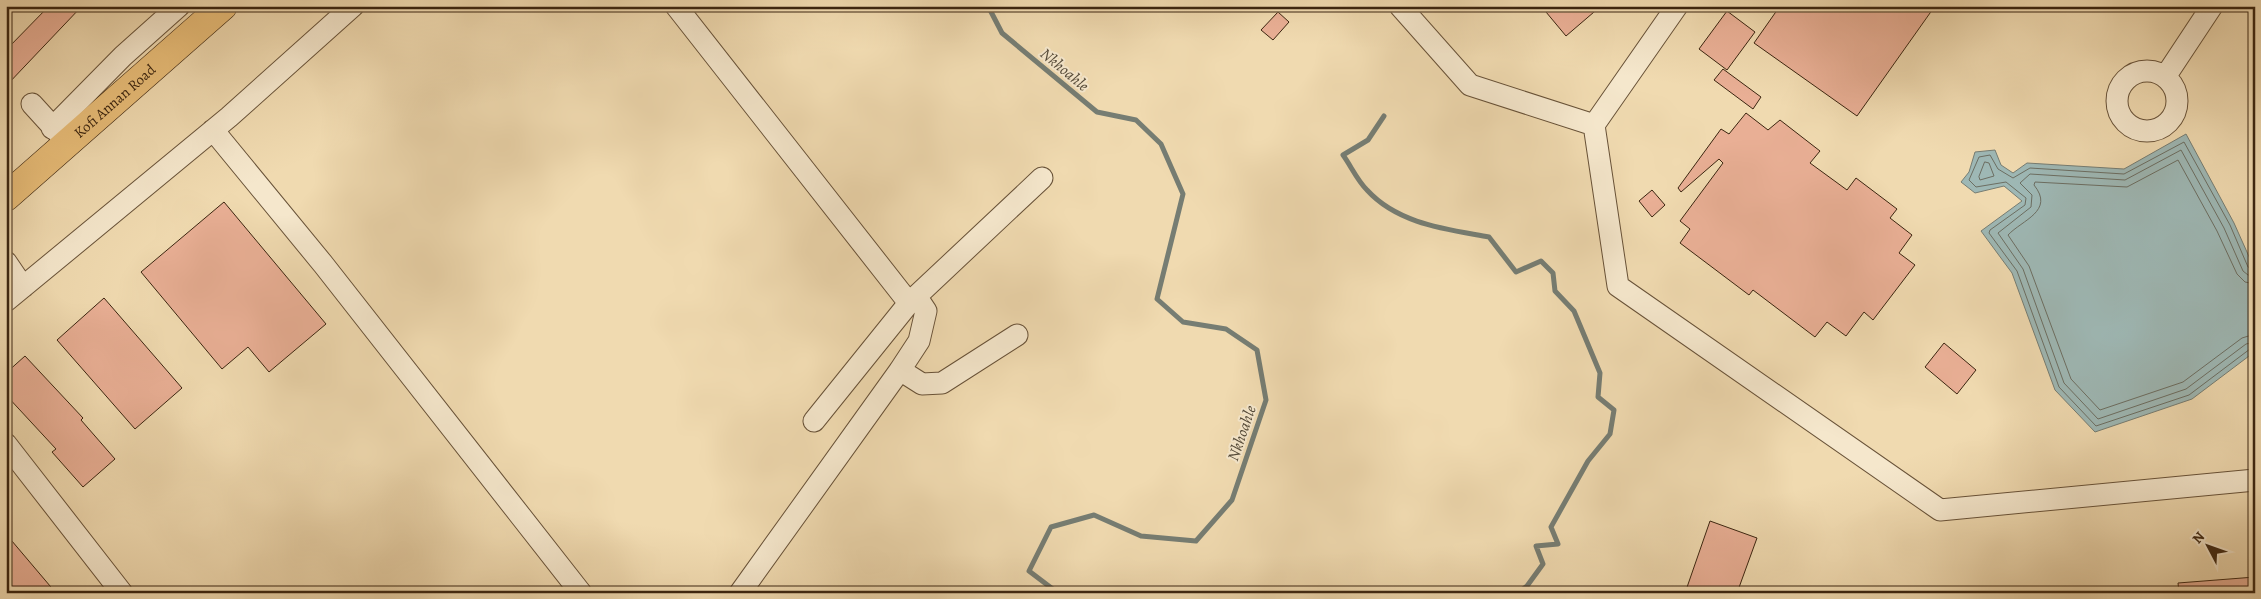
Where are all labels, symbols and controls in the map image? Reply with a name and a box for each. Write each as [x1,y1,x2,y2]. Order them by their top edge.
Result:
water label: Nkhoahle [1035,43,1094,97]
street label: Kofi Annan Road [70,59,161,143]
water label: Nkhoahle [1222,402,1262,464]
north arrow [2184,522,2234,572]
text: N [2188,528,2209,548]

